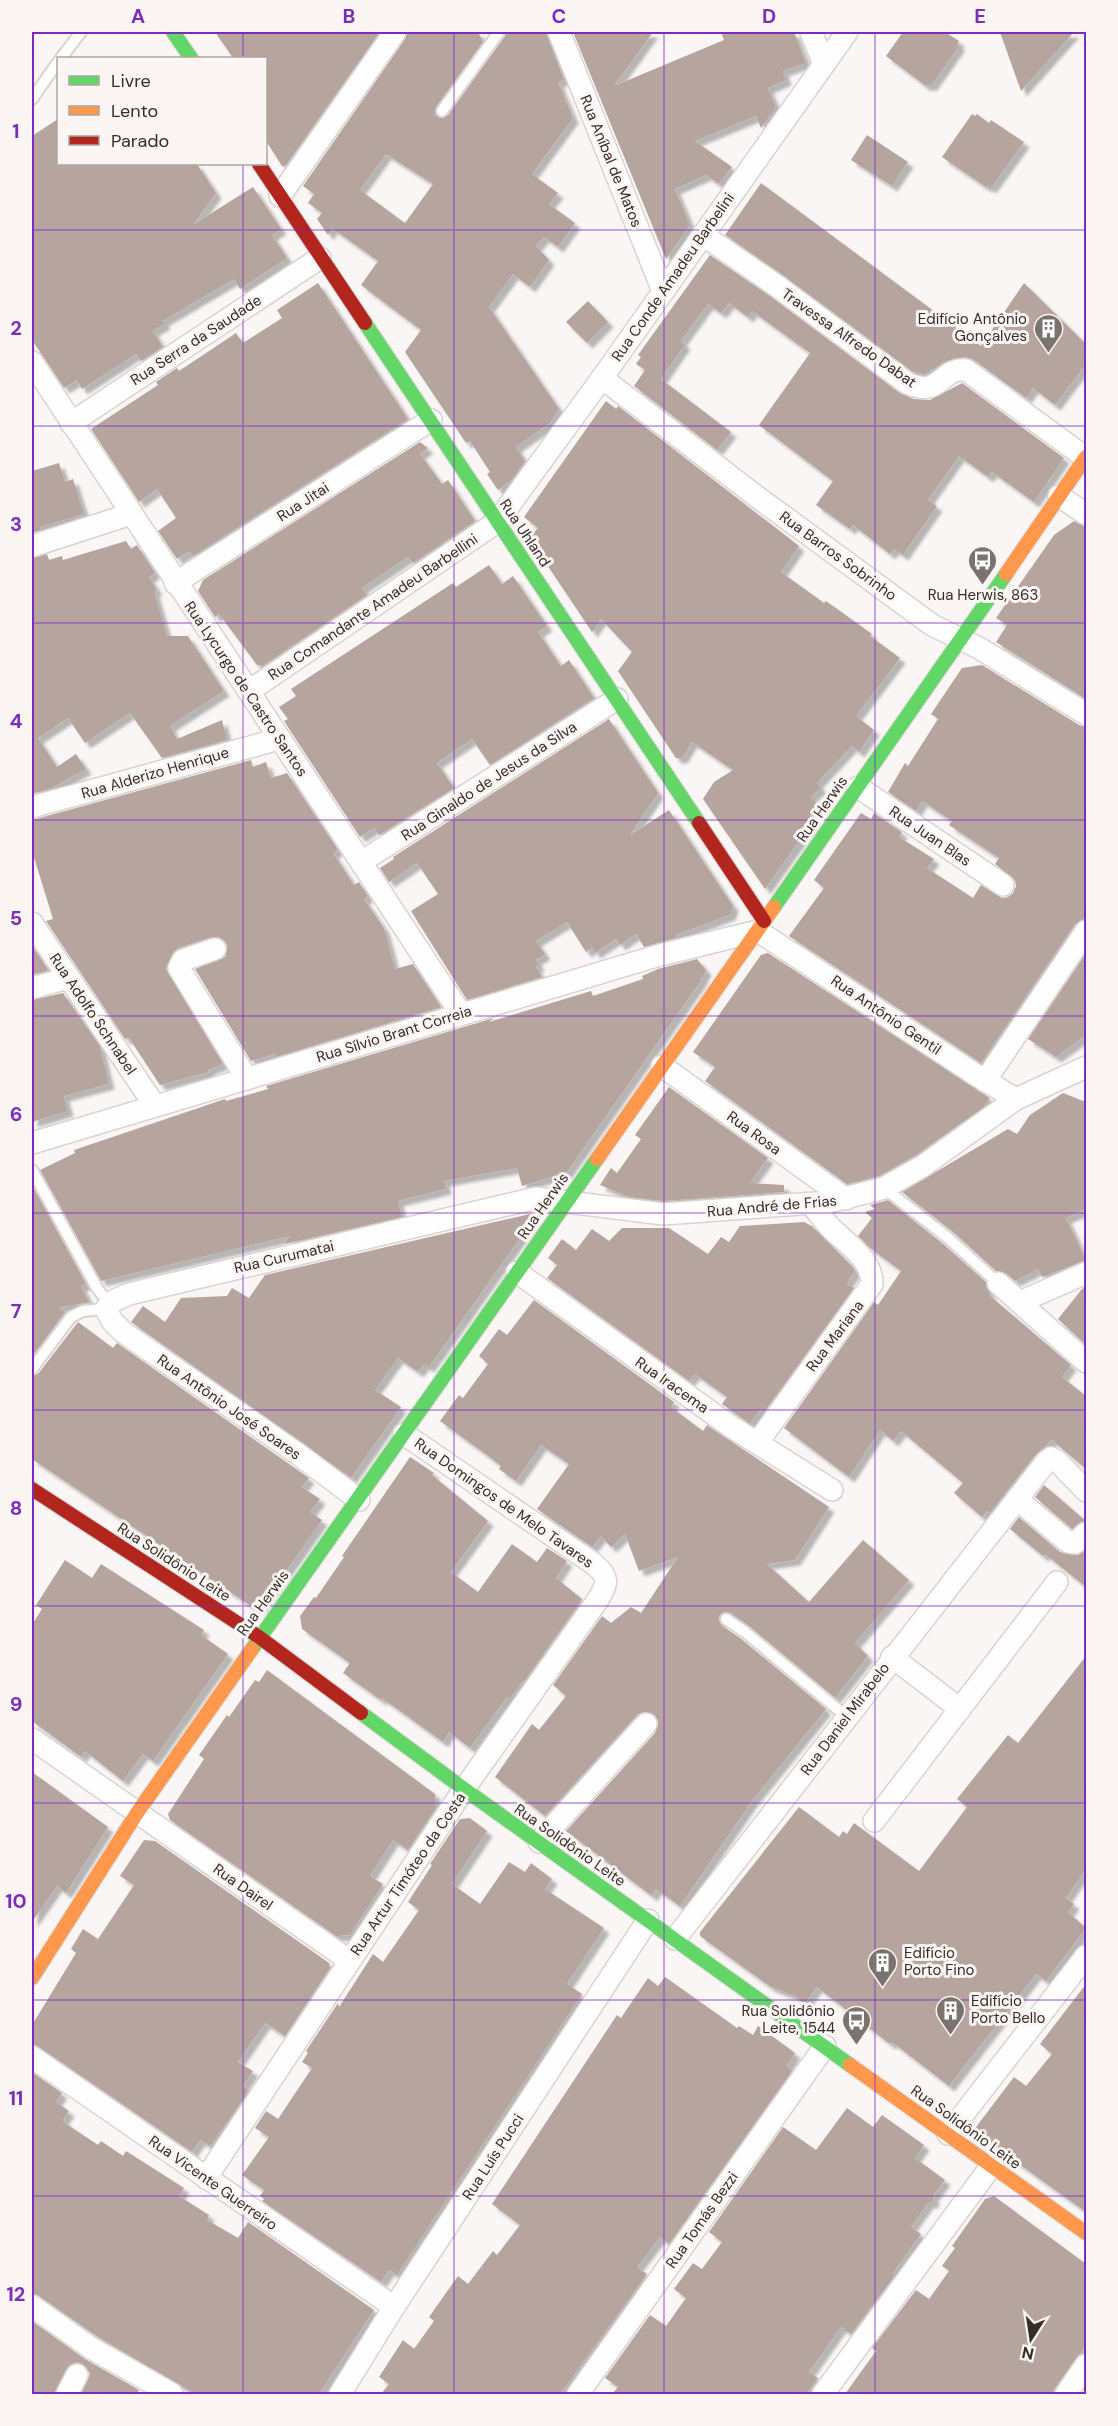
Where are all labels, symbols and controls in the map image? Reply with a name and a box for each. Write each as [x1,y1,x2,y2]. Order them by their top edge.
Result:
text: A [131,3,145,29]
text: B [343,3,355,29]
text: C [552,3,566,29]
text: D [762,3,776,29]
text: E [974,3,986,29]
legend [57,57,267,165]
text: Livre [111,69,151,93]
street label: Rua Aníbal de Matos [575,92,647,230]
text: Lento [111,99,158,123]
text: 1 [12,118,20,144]
text: Parado [111,129,169,153]
street label: Rua Conde Amadeu Barbelini [607,189,739,365]
street label: Travessa Alfredo Dabat [778,284,921,392]
street label: Rua Serra da Saudade [127,290,265,390]
place label: Edifício Antônio Gonçalves [918,309,1027,346]
building icon: Edifício Antônio Gonçalves [1032,312,1064,354]
text: 2 [10,315,22,341]
street label: Rua Jitai [273,478,333,526]
street label: Rua Uhland [495,495,555,571]
street label: Rua Barros Sobrinho [775,507,901,605]
text: 3 [10,511,22,537]
street label: Rua Comandante Amadeu Barbellini [264,529,482,685]
bus stop icon: Rua Herwis, 863 [967,544,999,586]
place label: Rua Herwis, 863 [928,585,1038,605]
street label: Rua Lycurgo de Castro Santos [180,597,312,781]
text: 4 [10,708,23,734]
street label: Rua Ginaldo de Jesus da Silva [397,717,581,845]
street label: Rua Alderizo Henrique [79,742,231,804]
street label: Rua Herwis [792,772,852,846]
street label: Rua Juan Blas [885,801,975,871]
text: 5 [10,905,22,931]
street label: Rua Adolfo Schnabel [45,949,141,1079]
street label: Rua Antônio Gentil [827,971,945,1059]
street label: Rua Sílvio Brant Correia [314,1001,474,1067]
text: 6 [10,1101,22,1127]
street label: Rua Rosa [723,1106,785,1160]
street label: Rua Herwis [513,1169,573,1243]
street label: Rua André de Frias [706,1190,838,1222]
street label: Rua Curumatai [232,1236,336,1278]
street label: Rua Mariana [802,1296,868,1376]
text: 7 [11,1298,22,1324]
street label: Rua Antônio José Soares [153,1350,305,1464]
street label: Rua Iracema [631,1352,713,1418]
street label: Rua Domingos de Melo Tavares [410,1433,598,1573]
text: 8 [10,1495,22,1521]
street label: Rua Solidônio Leite [113,1518,235,1606]
street label: Rua Herwis [232,1566,294,1640]
street label: Rua Daniel Mirabelo [796,1658,894,1779]
text: 9 [10,1691,22,1717]
street label: Rua Artur Timóteo da Costa [346,1789,470,1959]
street label: Rua Solidônio Leite [510,1799,630,1891]
street label: Rua Dairel [209,1859,277,1915]
text: 10 [5,1888,27,1914]
place label: Edifício Porto Fino [904,1943,975,1980]
building icon: Edifício Porto Fino [867,1946,899,1988]
place label: Edifício Porto Bello [971,1991,1046,2028]
building icon: Edifício Porto Bello [934,1994,966,2036]
place label: Rua Solidônio Leite, 1544 [741,2001,835,2038]
bus stop icon: Rua Solidônio Leite, 1544 [840,2004,872,2046]
street label: Rua Solidônio Leite [907,2080,1025,2174]
text: 11 [9,2085,23,2111]
street label: Rua Luís Pucci [458,2110,528,2204]
street label: Rua Vicente Guerreiro [145,2131,281,2235]
street label: Rua Tomás Bezzi [661,2168,743,2272]
text: 12 [7,2281,25,2307]
north arrow [1001,2309,1061,2369]
text: N [1020,2342,1036,2365]

